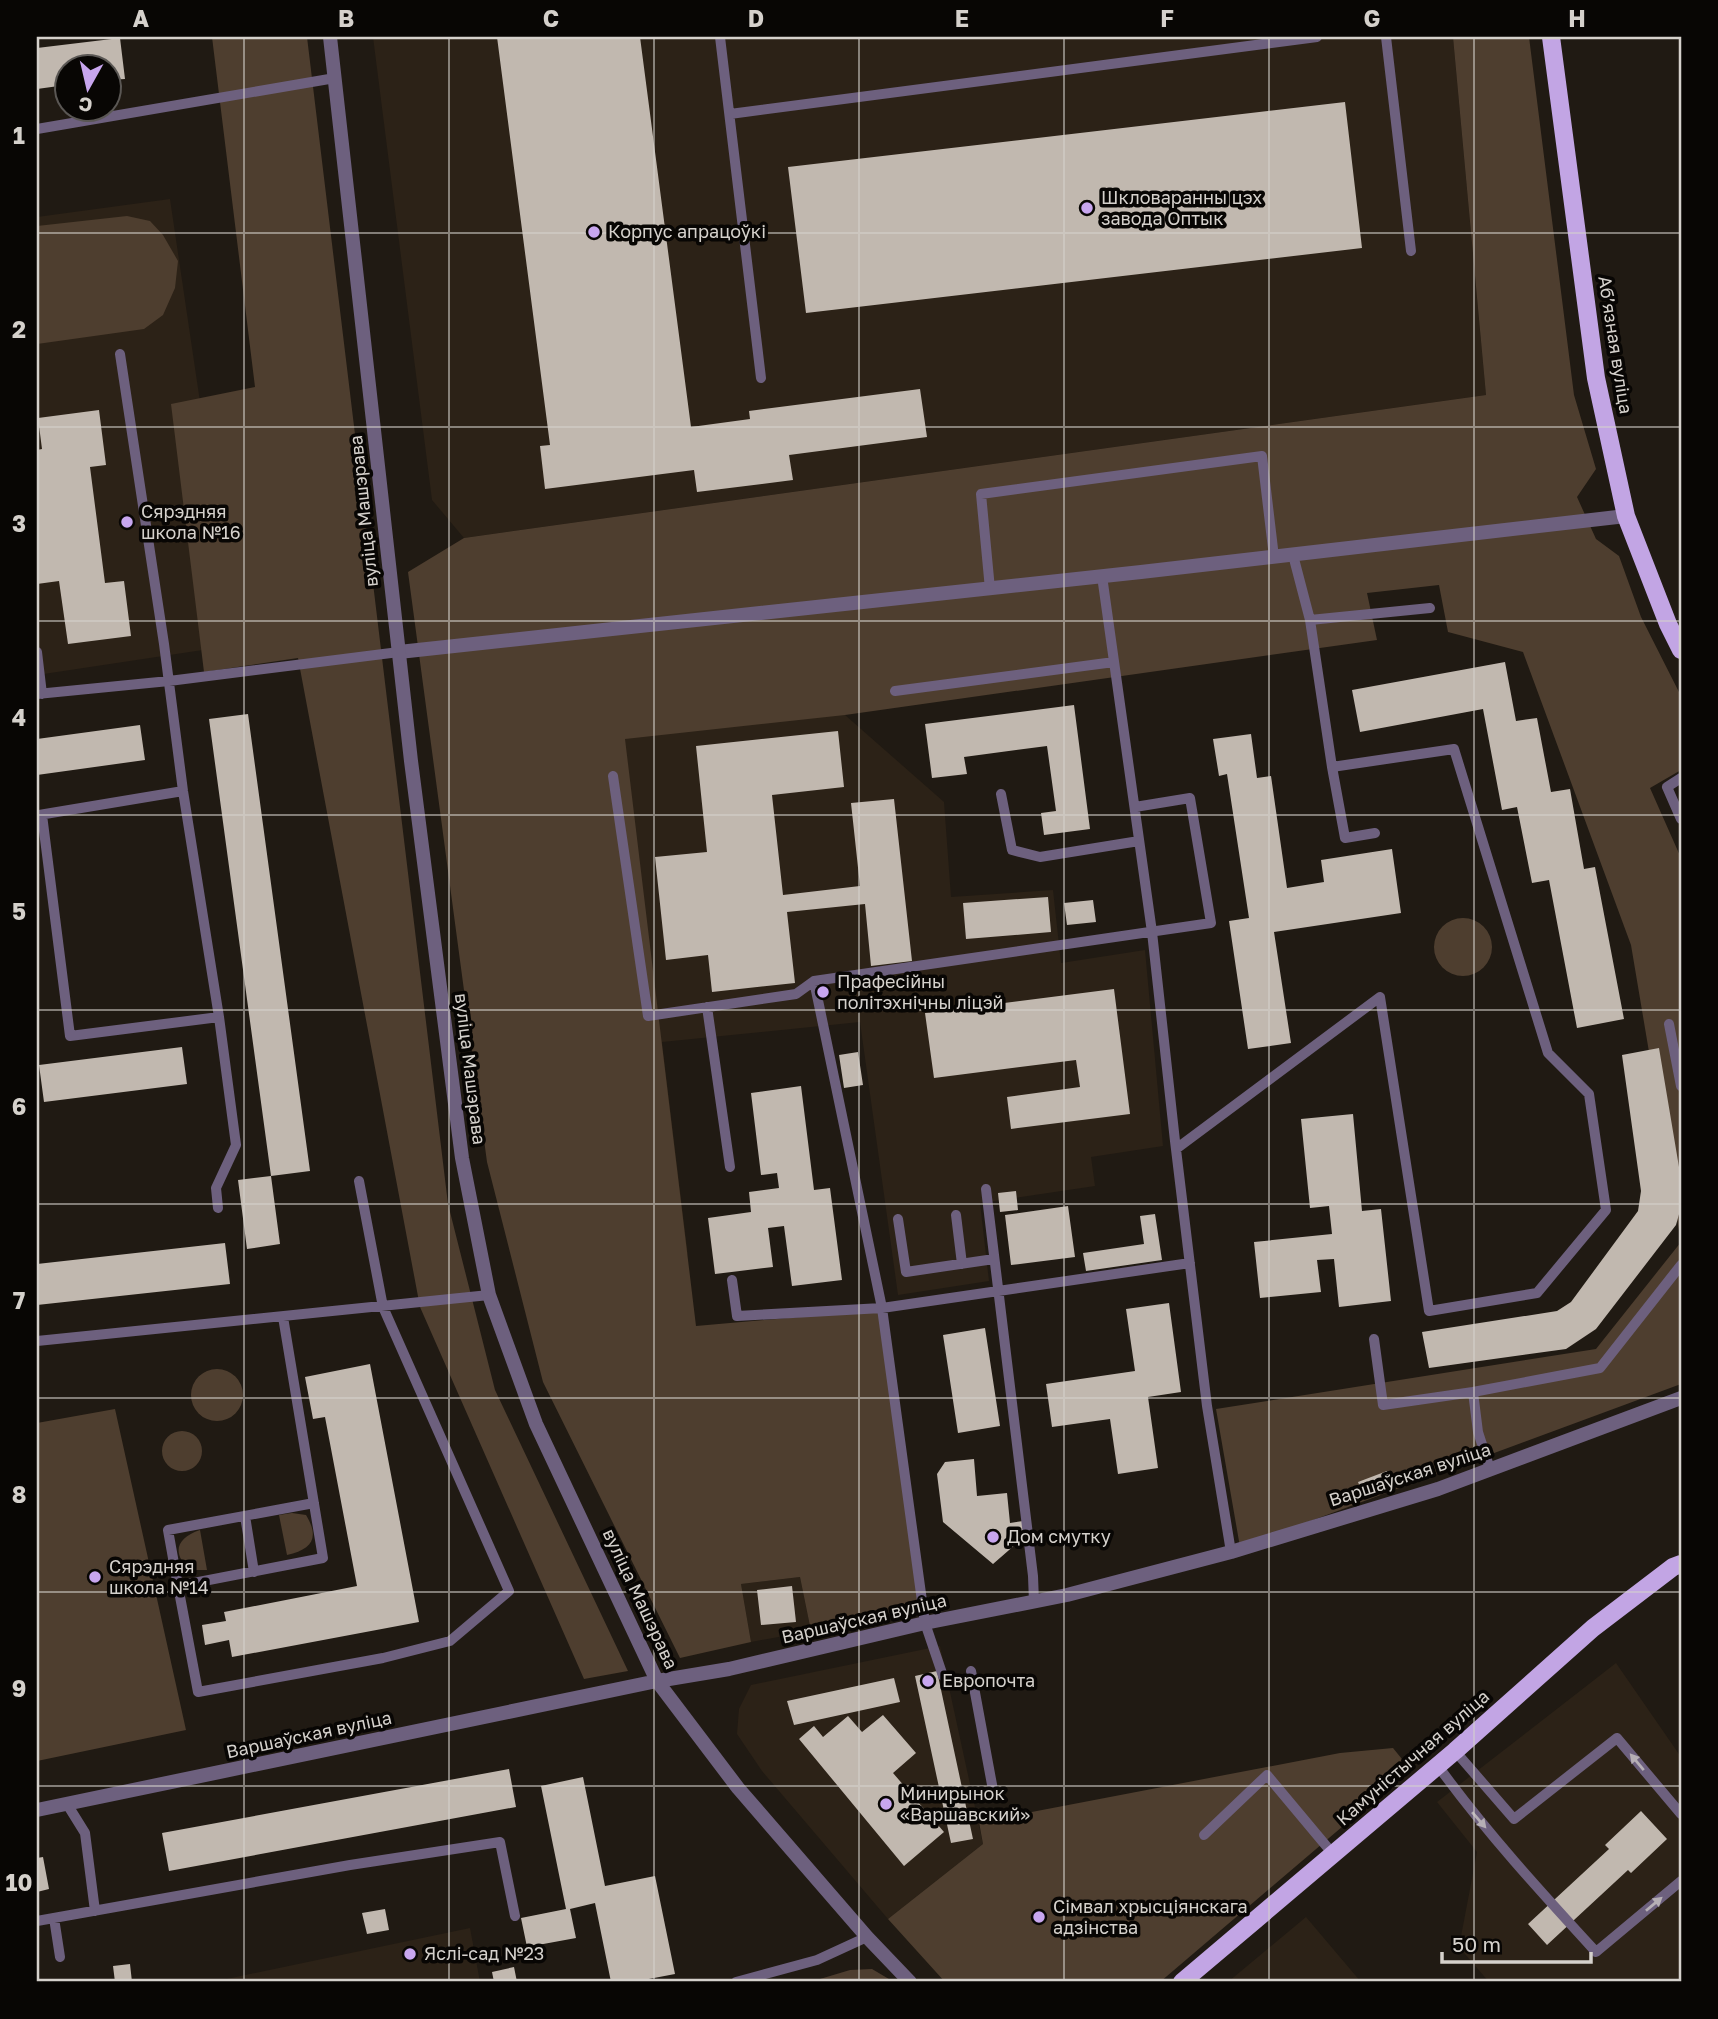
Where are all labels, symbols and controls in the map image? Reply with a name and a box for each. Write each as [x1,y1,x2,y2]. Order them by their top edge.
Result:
text: A [133,4,150,32]
text: B [338,4,354,32]
text: C [543,4,559,32]
text: D [748,4,764,32]
text: E [955,4,969,32]
text: F [1160,4,1174,32]
text: G [1364,4,1380,32]
text: H [1568,4,1586,32]
north arrow [52,52,122,122]
text: С [77,93,94,118]
text: 1 [13,121,25,149]
place label: Шкловаранны цэх завода Оптык [1101,186,1262,229]
marker: Шкловаранны цэх завода Оптык [1079,200,1095,216]
place label: Корпус апрацоўкі [608,220,766,242]
marker: Корпус апрацоўкі [586,224,602,240]
street label: Абʼязная вуліца [1594,274,1638,415]
text: 2 [12,315,26,343]
street label: вуліца Машэрава [344,434,382,588]
place label: Сярэдняя школа №16 [141,500,241,543]
text: 3 [12,509,26,537]
marker: Сярэдняя школа №16 [119,514,135,530]
text: 4 [12,703,26,731]
text: 5 [12,897,26,925]
place label: Прафесійны політэхнічны ліцэй [837,970,1003,1013]
marker: Прафесійны політэхнічны ліцэй [815,984,831,1000]
street label: вуліца Машэрава [451,992,491,1146]
text: 6 [12,1092,26,1120]
text: 7 [13,1286,25,1314]
street label: Варшаўская вуліца [1326,1438,1493,1511]
text: 8 [12,1480,26,1508]
street label: вуліца Машэрава [599,1525,683,1672]
place label: Дом смутку [1007,1525,1111,1547]
marker: Дом смутку [985,1529,1001,1545]
place label: Сярэдняя школа №14 [109,1555,209,1598]
marker: Сярэдняя школа №14 [87,1569,103,1585]
street label: Варшаўская вуліца [779,1588,948,1648]
place label: Европочта [942,1669,1035,1691]
marker: Европочта [920,1673,936,1689]
text: 9 [12,1674,26,1702]
street label: Камуністычная вуліца [1331,1685,1493,1830]
street label: Варшаўская вуліца [224,1706,394,1762]
one-way arrow [1629,1753,1645,1771]
place label: Минирынок «Варшавский» [900,1782,1030,1825]
marker: Минирынок «Варшавский» [878,1796,894,1812]
one-way arrow [1471,1812,1486,1829]
text: 10 [6,1868,32,1896]
place label: Сімвал хрысціянскага адзінства [1053,1895,1248,1938]
one-way arrow [1646,1897,1663,1912]
marker: Сімвал хрысціянскага адзінства [1031,1909,1047,1925]
scale bar [1442,1921,1590,1965]
text: 50 m [1452,1931,1501,1957]
place label: Яслі-сад №23 [424,1942,544,1964]
marker: Яслі-сад №23 [402,1946,418,1962]

